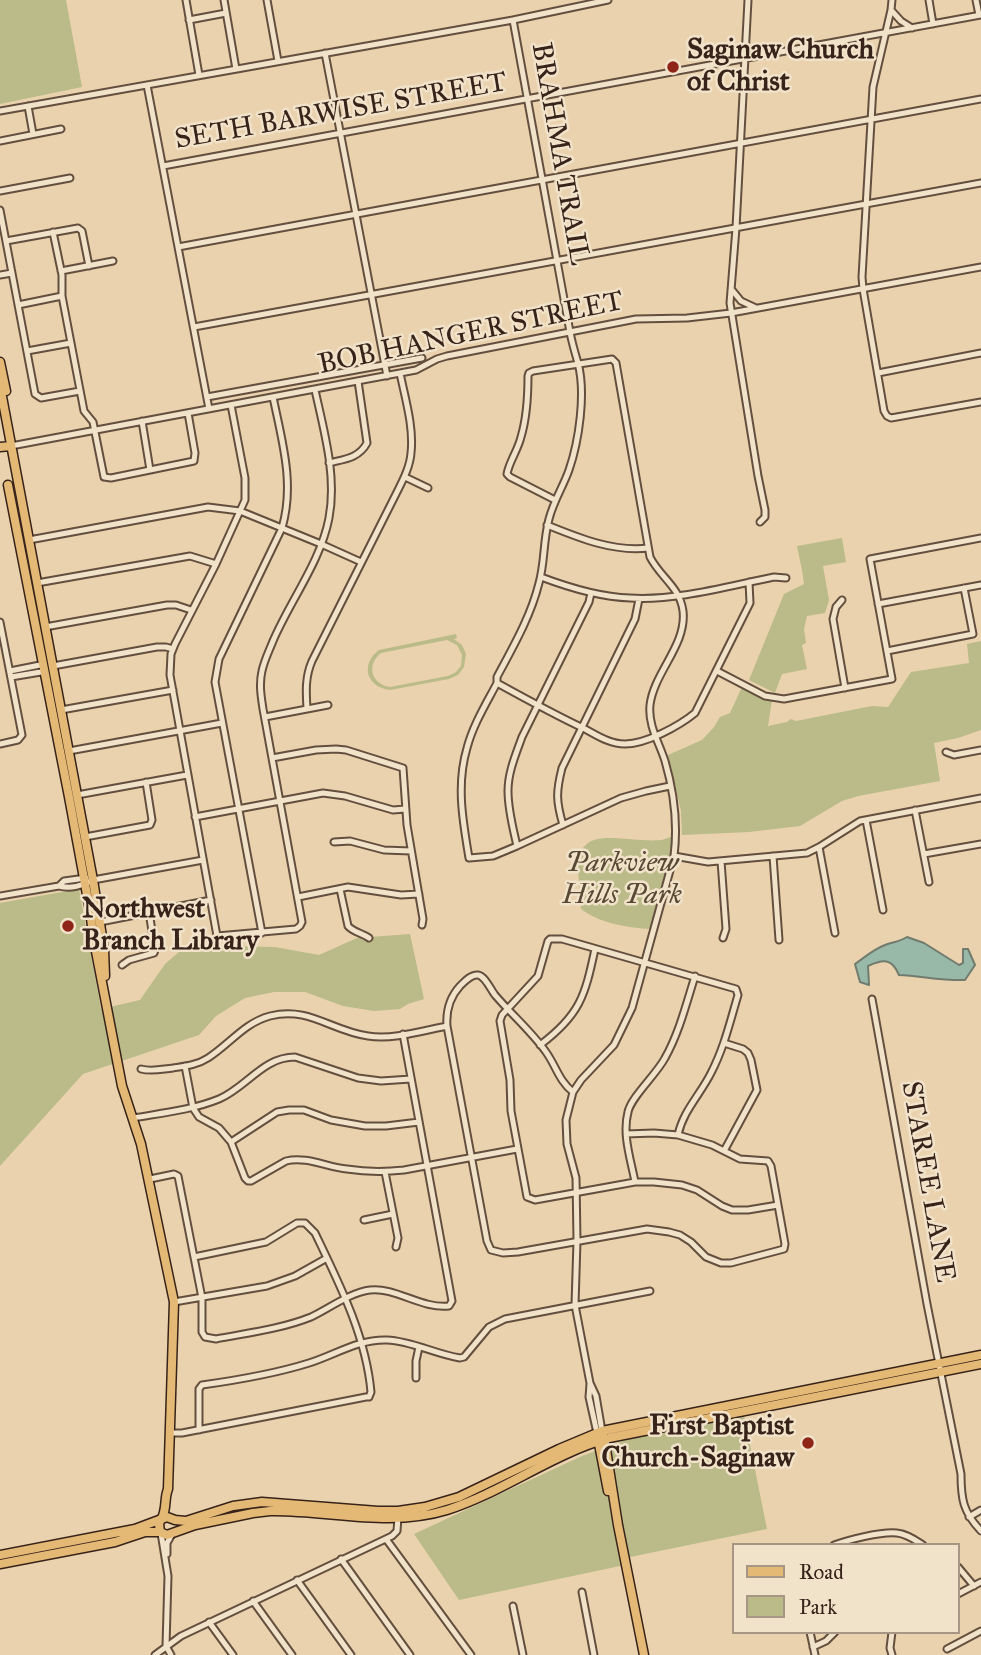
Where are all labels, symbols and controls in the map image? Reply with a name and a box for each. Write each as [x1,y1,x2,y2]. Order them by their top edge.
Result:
place label: Saginaw Church of Christ [687,34,874,100]
street label: BRAHMA TRAIL [523,40,595,268]
marker: Saginaw Church of Christ [665,59,681,75]
street label: SETH BARWISE STREET [172,66,510,158]
street label: BOB HANGER STREET [315,285,627,383]
park label: Parkview Hills Park [562,847,682,913]
place label: Northwest Branch Library [82,893,259,959]
marker: Northwest Branch Library [60,918,76,934]
street label: STAREE LANE [893,1079,961,1285]
place label: First Baptist Church-Saginaw [602,1410,794,1476]
marker: First Baptist Church-Saginaw [800,1435,816,1451]
legend [732,1543,960,1634]
text: Road [799,1559,844,1585]
text: Park [799,1594,837,1620]

